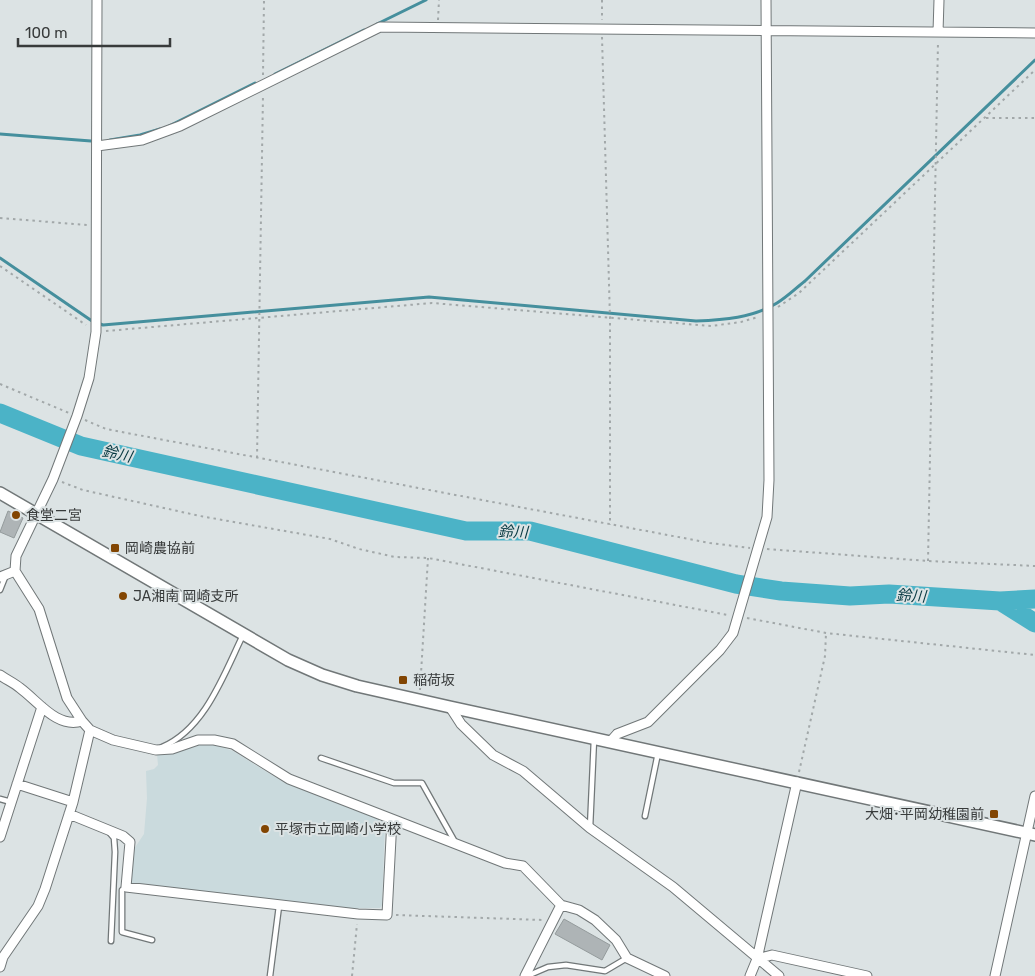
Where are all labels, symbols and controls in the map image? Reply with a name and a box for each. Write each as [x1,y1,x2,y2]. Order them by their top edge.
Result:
scale bar [18,15,170,47]
text: 100 m [25,24,67,42]
water label: 鈴川 [100,442,135,466]
place label: 食堂二宮 [26,507,82,524]
marker: 食堂二宮 [10,509,22,521]
water label: 鈴川 [498,522,530,542]
place label: 岡崎農協前 [125,540,195,557]
marker: 岡崎農協前 [109,542,121,554]
water label: 鈴川 [896,586,928,606]
place label: JA湘南 岡崎支所 [133,588,239,605]
marker: JA湘南 岡崎支所 [117,590,129,602]
place label: 稲荷坂 [413,672,455,689]
marker: 稲荷坂 [397,674,409,686]
place label: 大畑･平岡幼稚園前 [865,806,984,823]
marker: 大畑･平岡幼稚園前 [988,808,1000,820]
place label: 平塚市立岡崎小学校 [275,821,401,838]
marker: 平塚市立岡崎小学校 [259,823,271,835]

